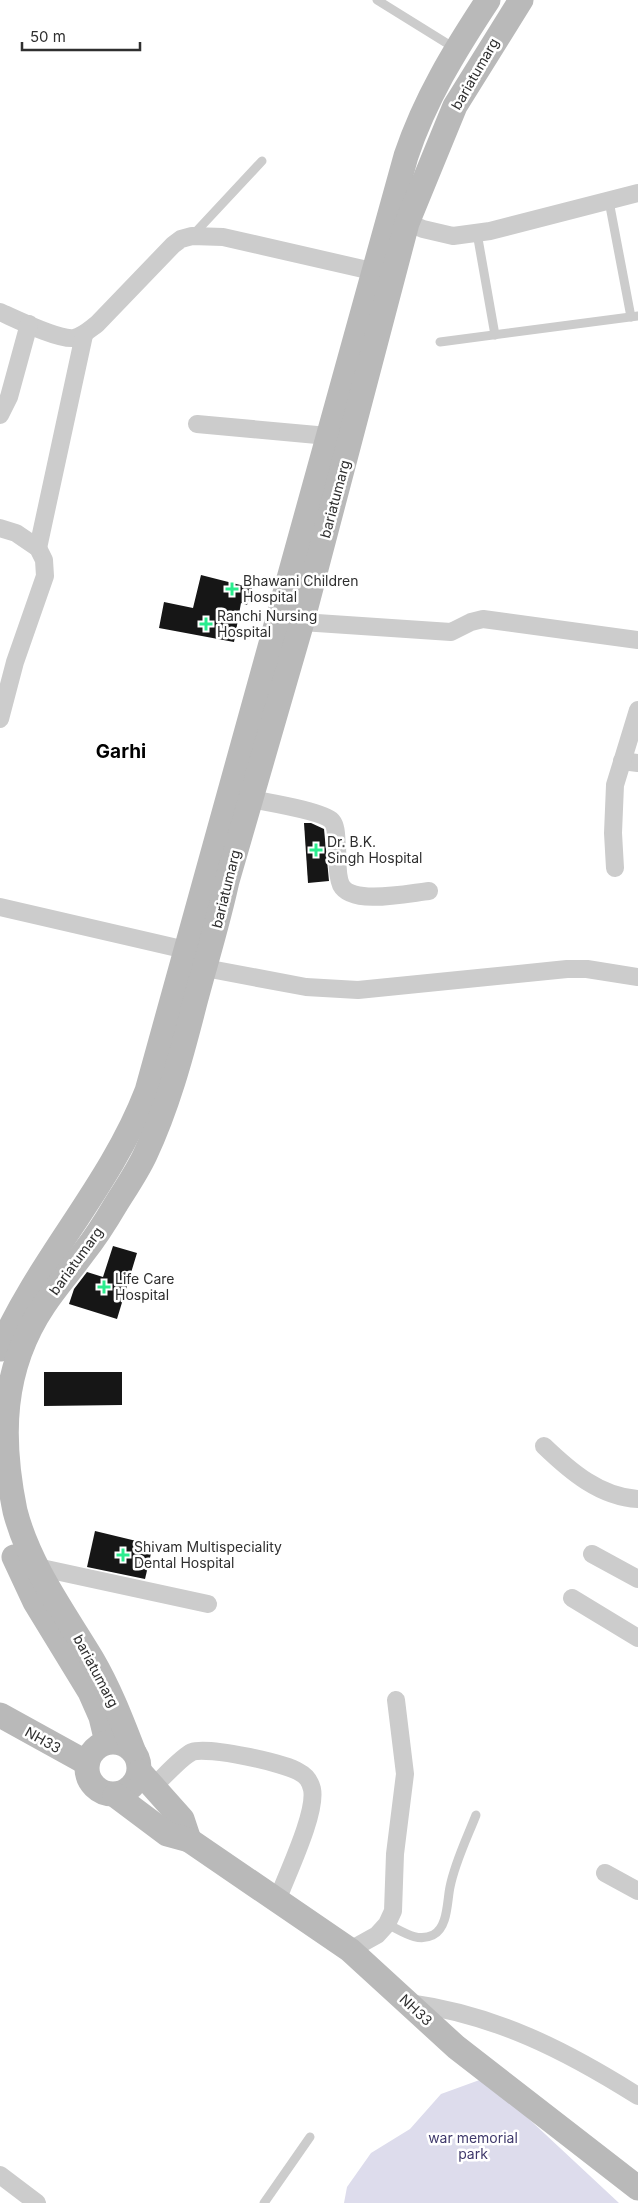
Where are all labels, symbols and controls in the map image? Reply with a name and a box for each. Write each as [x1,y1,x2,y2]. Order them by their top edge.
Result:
scale bar [22,20,140,52]
text: 50 m [30,27,66,46]
street label: bariatumarg [447,35,502,113]
street label: bariatumarg [316,458,353,540]
place label: Bhawani Children Hospital [243,572,359,605]
marker: Bhawani Children Hospital [225,582,239,596]
place label: Ranchi Nursing Hospital [217,607,317,640]
marker: Ranchi Nursing Hospital [199,617,213,631]
district label: Garhi [96,740,146,763]
place label: Dr. B.K. Singh Hospital [327,833,423,866]
marker: Dr. B.K. Singh Hospital [309,843,323,857]
street label: bariatumarg [208,848,243,930]
street label: bariatumarg [45,1223,106,1298]
place label: Life Care Hospital [115,1270,174,1303]
marker: Life Care Hospital [97,1280,111,1294]
place label: Shivam Multispeciality Dental Hospital [134,1538,282,1571]
marker: Shivam Multispeciality Dental Hospital [116,1548,130,1562]
street label: bariatumarg [70,1631,123,1710]
street label: NH33 [22,1723,64,1756]
street label: NH33 [397,1990,436,2029]
park label: war memorial park [428,2129,518,2162]

